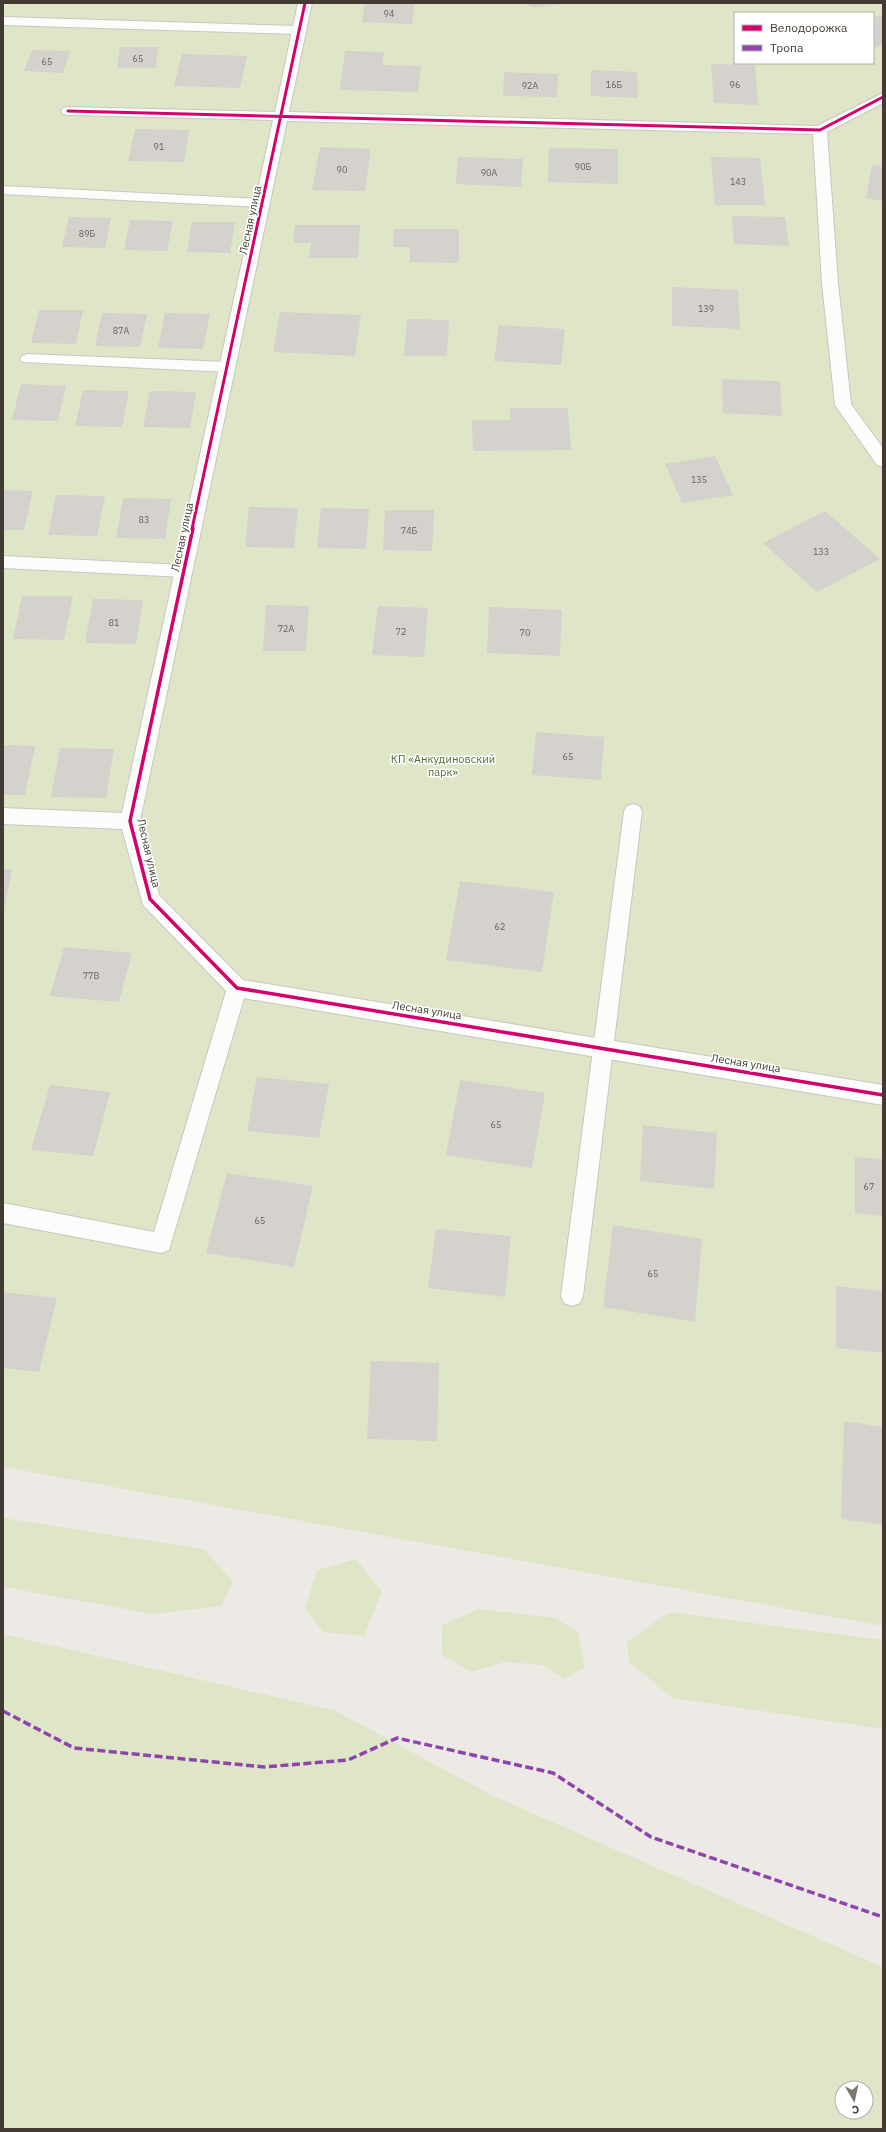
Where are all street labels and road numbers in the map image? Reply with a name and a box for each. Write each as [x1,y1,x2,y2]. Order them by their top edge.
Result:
street label: Лесная улица [236,184,264,256]
street label: Лесная улица [168,501,196,573]
street label: Лесная улица [134,817,164,889]
street label: Лесная улица [391,998,463,1022]
street label: Лесная улица [710,1051,782,1075]

